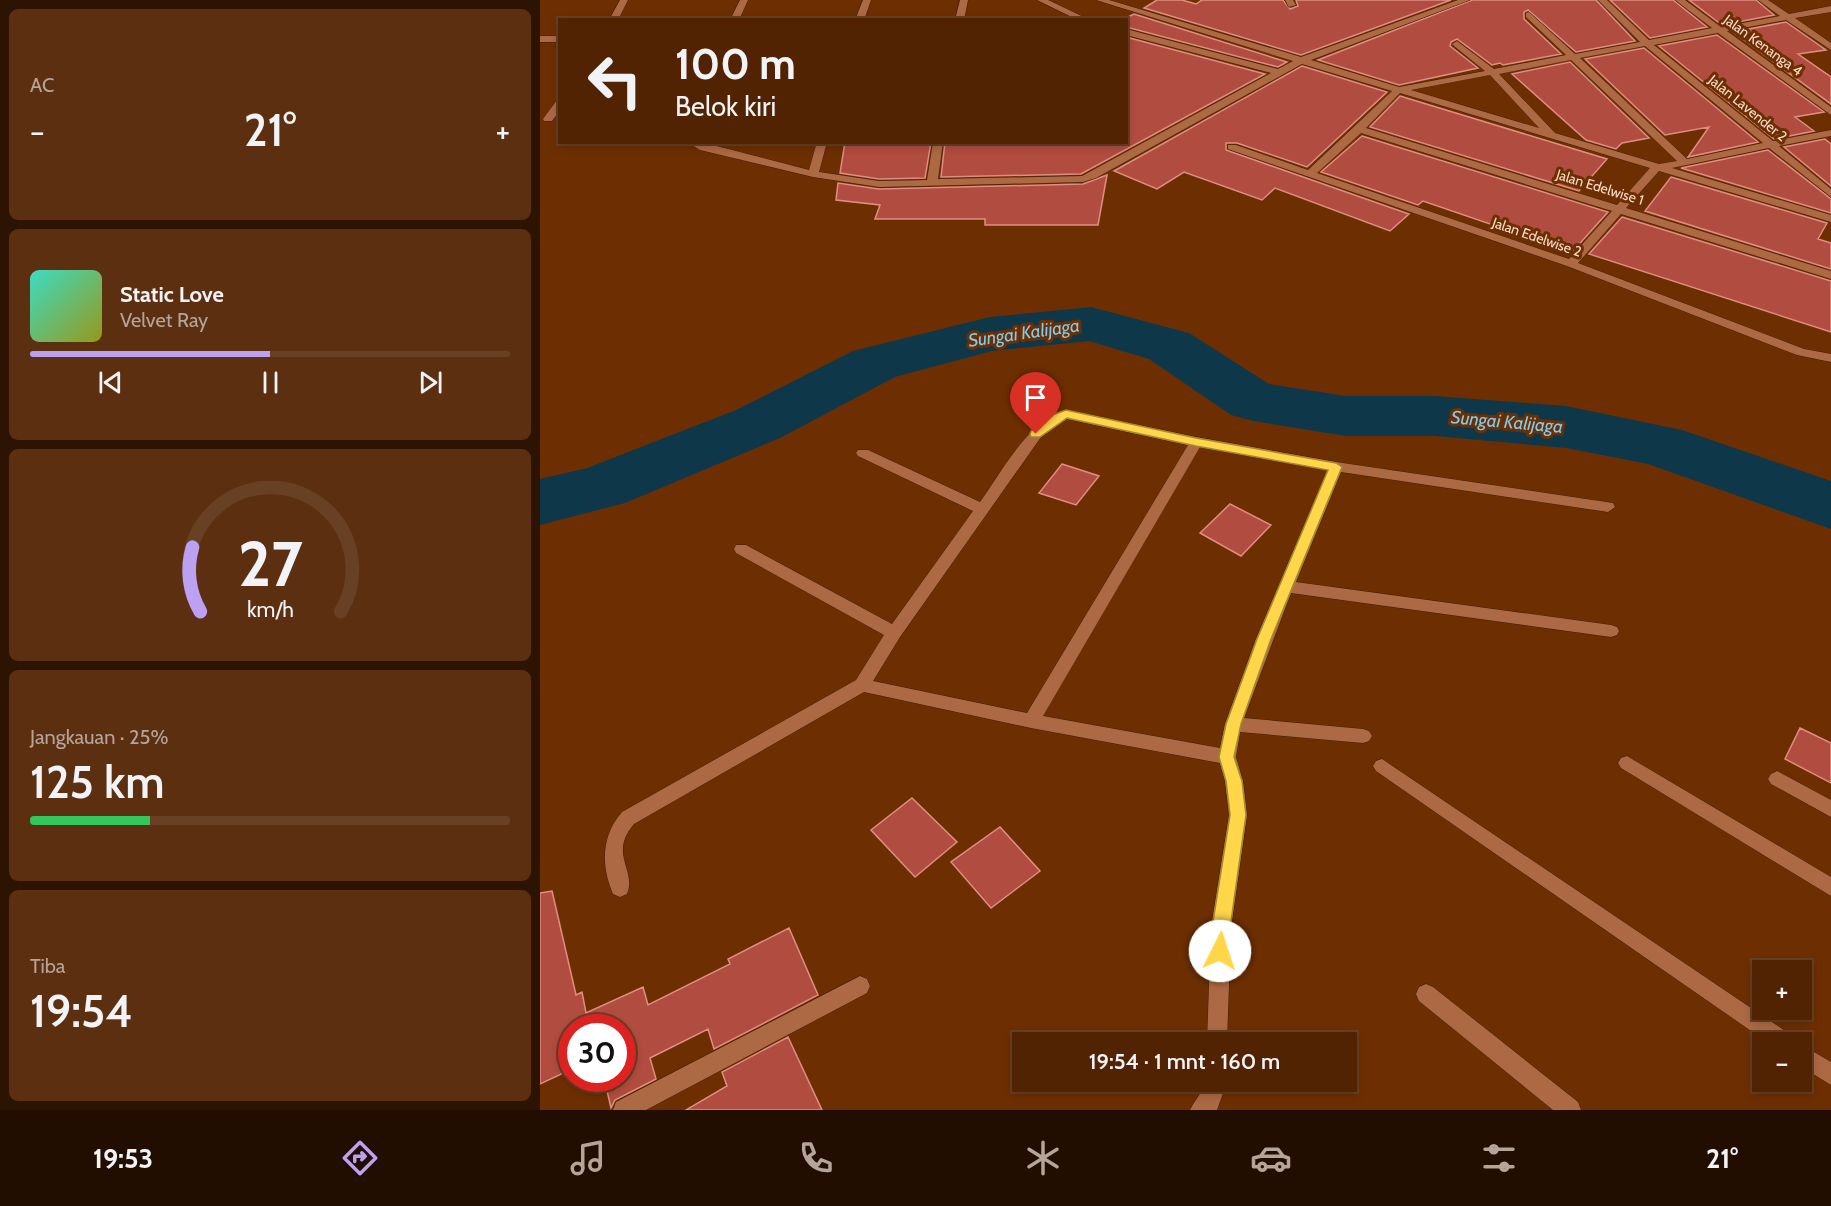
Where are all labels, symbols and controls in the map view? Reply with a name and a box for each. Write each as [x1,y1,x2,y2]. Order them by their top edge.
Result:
street label: Jalan Kenanga 4 [1719,10,1806,80]
text: 100 m [675,38,796,90]
icon: left [576,42,654,120]
street label: Jalan Lavender 2 [1704,70,1791,145]
text: AC [30,73,54,97]
text: Belok kiri [675,90,776,123]
text: 21° [244,103,296,157]
text: − [30,111,45,151]
text: + [495,111,510,151]
street label: Jalan Edelwise 1 [1553,165,1646,209]
street label: Jalan Edelwise 2 [1489,213,1584,261]
text: Static Love [120,281,224,308]
text: Velvet Ray [120,308,208,332]
water label: Sungai Kalijaga [967,314,1081,352]
icon: previous [94,366,127,399]
icon: pause [254,366,287,399]
icon: next [414,366,447,399]
pin [1010,372,1061,434]
icon: arrive [1019,381,1052,414]
water label: Sungai Kalijaga [1450,406,1564,438]
text: 27 [238,526,303,602]
text: km/h [247,596,293,622]
text: Jangkauan · 25% [30,725,168,749]
text: 125 km [30,755,164,809]
position arrow [1188,919,1252,983]
text: Tiba [30,954,65,978]
map controls [1752,960,1812,1092]
button: + [1752,960,1812,1020]
text: 19:54 [30,984,133,1038]
speed limit sign: 30 [558,1014,636,1092]
button: − [1752,1032,1812,1092]
text: 19:54 · 1 mnt · 160 m [1089,1048,1280,1075]
icon: directions [339,1137,381,1179]
icon: music [567,1137,609,1179]
icon: phone [795,1137,837,1179]
icon: climate [1022,1137,1064,1179]
icon: car [1250,1137,1292,1179]
icon: filters [1478,1137,1520,1179]
text: 19:53 [93,1142,153,1175]
text: 21° [1706,1142,1738,1175]

